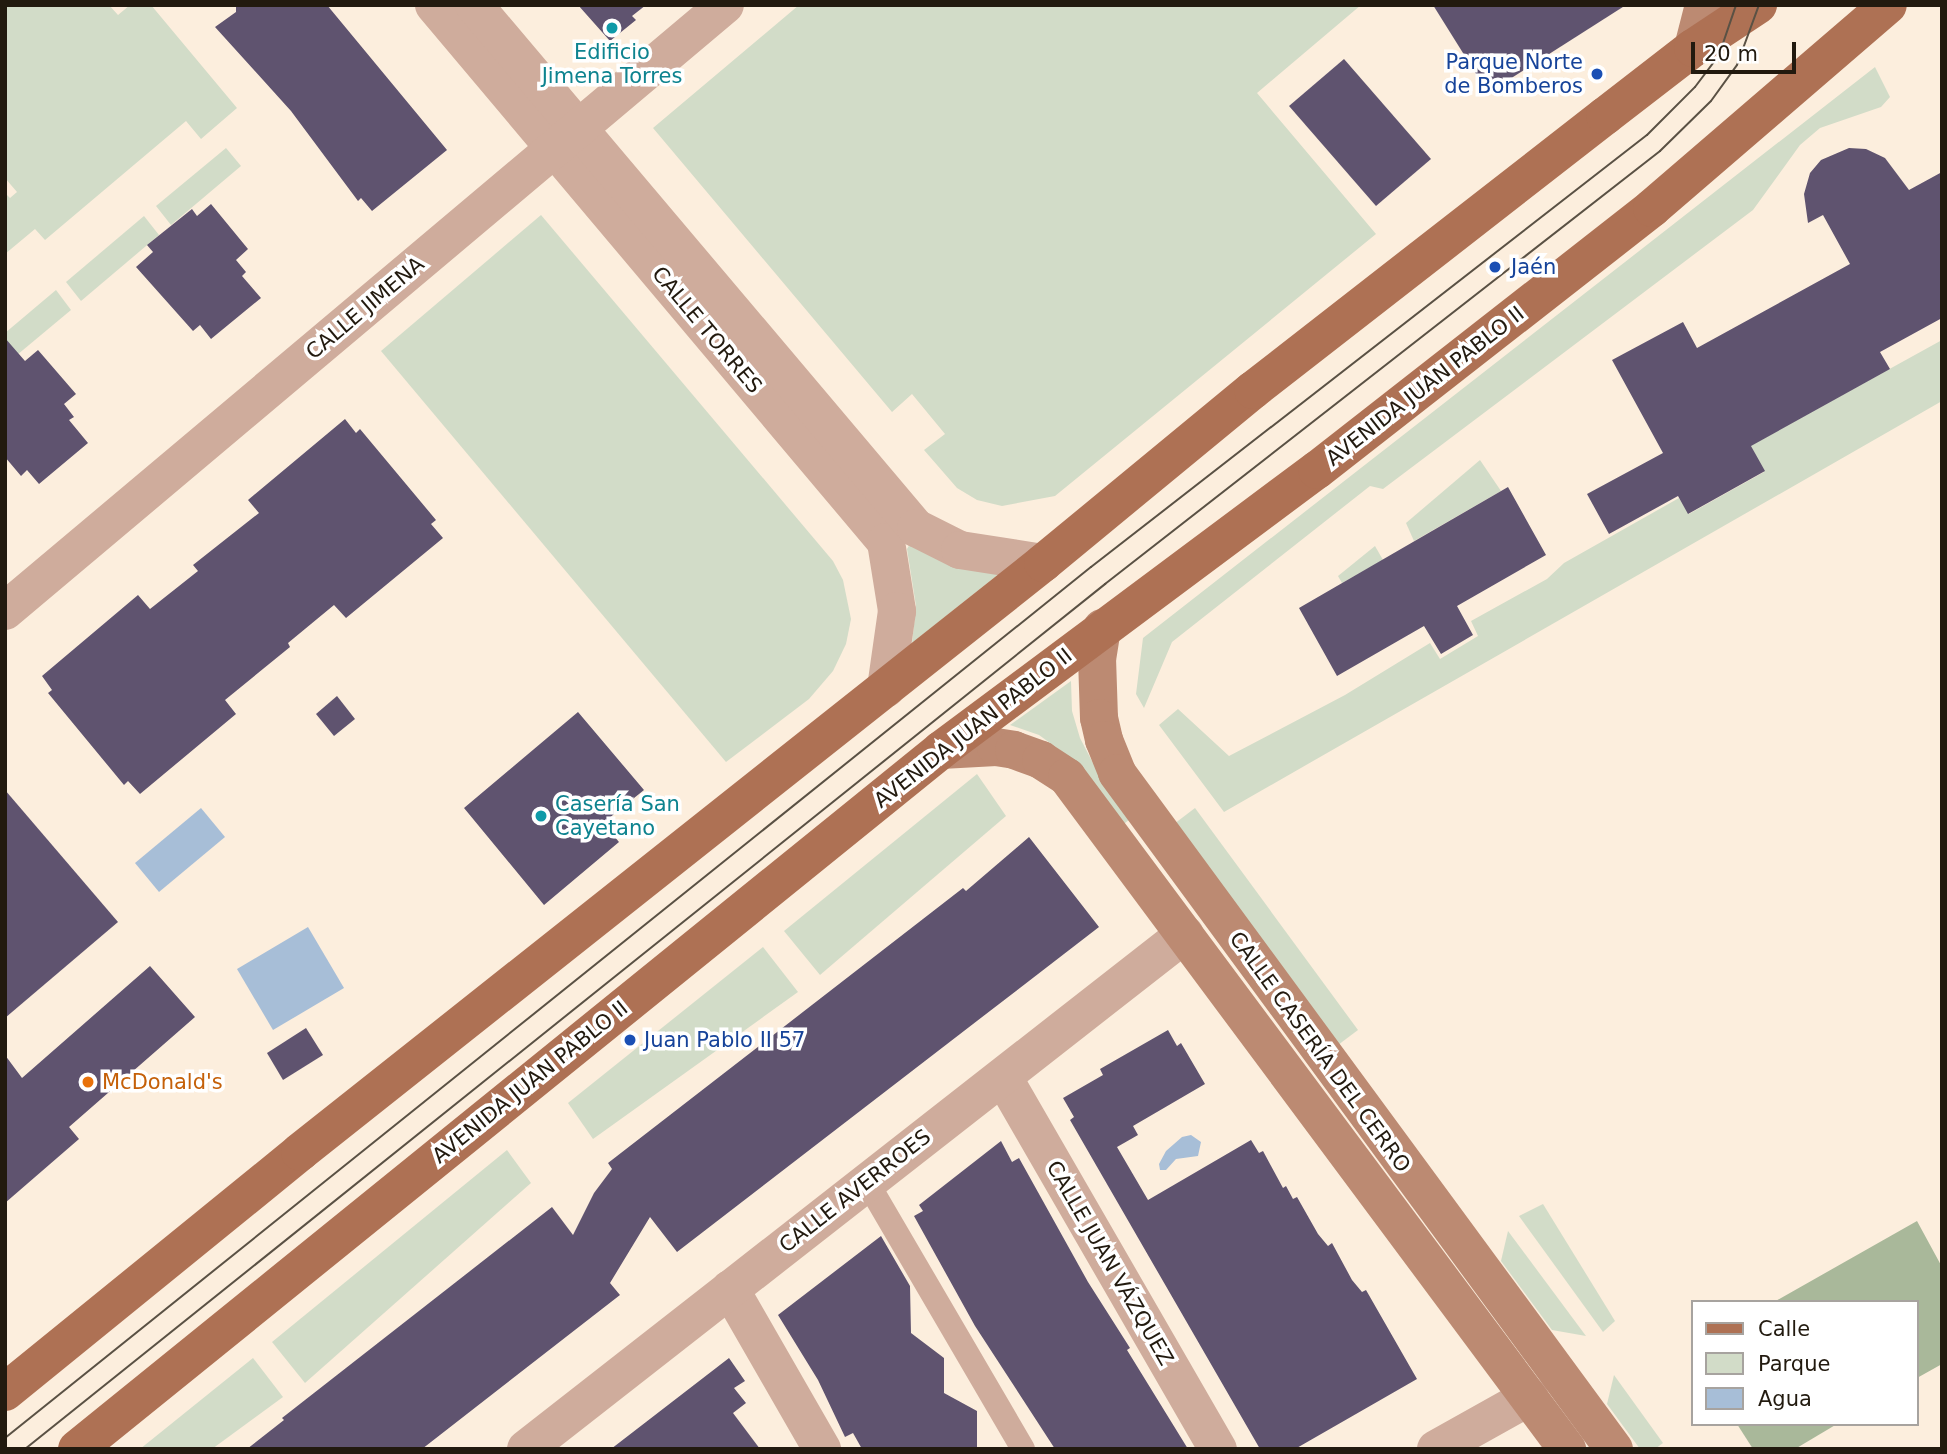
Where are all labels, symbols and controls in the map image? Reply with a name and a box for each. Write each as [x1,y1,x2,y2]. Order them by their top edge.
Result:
marker: Edificio Jimena Torres [604,20,620,36]
scale bar [1695,28,1800,72]
place label: Edificio Jimena Torres [542,39,682,89]
text: 20 m [1704,42,1758,66]
place label: Parque Norte de Bomberos [1444,49,1583,99]
marker: Parque Norte de Bomberos [1589,66,1605,82]
street label: CALLE JIMENA [301,251,429,365]
place label: Jaén [1511,254,1556,280]
marker: Jaén [1485,257,1505,277]
street label: CALLE TORRES [647,262,767,398]
street label: AVENIDA JUAN PABLO II [1321,301,1529,471]
street label: AVENIDA JUAN PABLO II [869,643,1077,813]
place label: Casería San Cayetano [555,791,680,841]
marker: Casería San Cayetano [533,808,549,824]
street label: CALLE CASERÍA DEL CERRO [1224,927,1416,1177]
street label: AVENIDA JUAN PABLO II [427,995,633,1169]
place label: Juan Pablo II 57 [644,1027,805,1053]
marker: Juan Pablo II 57 [622,1032,638,1048]
place label: McDonald's [102,1069,223,1095]
marker: McDonald's [80,1074,96,1090]
street label: CALLE AVERROES [774,1124,936,1258]
street label: CALLE JUAN VÁZQUEZ [1041,1156,1179,1370]
legend [1692,1300,1919,1426]
text: Calle [1758,1317,1810,1341]
text: Parque [1758,1352,1830,1376]
text: Agua [1758,1387,1812,1411]

